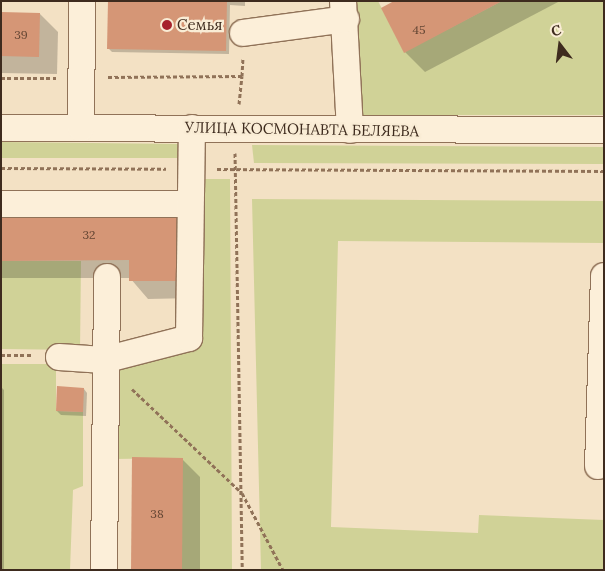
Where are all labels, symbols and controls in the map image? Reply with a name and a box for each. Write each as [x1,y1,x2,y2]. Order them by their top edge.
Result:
place label: Семья [177,16,222,34]
marker: Семья [161,19,173,31]
north arrow [535,20,585,70]
text: С [549,21,563,40]
house number: 45 [412,23,426,37]
house number: 39 [14,28,28,42]
street label: УЛИЦА КОСМОНАВТА БЕЛЯЕВА [185,118,419,140]
house number: 32 [82,228,96,242]
house number: 38 [150,507,164,521]

